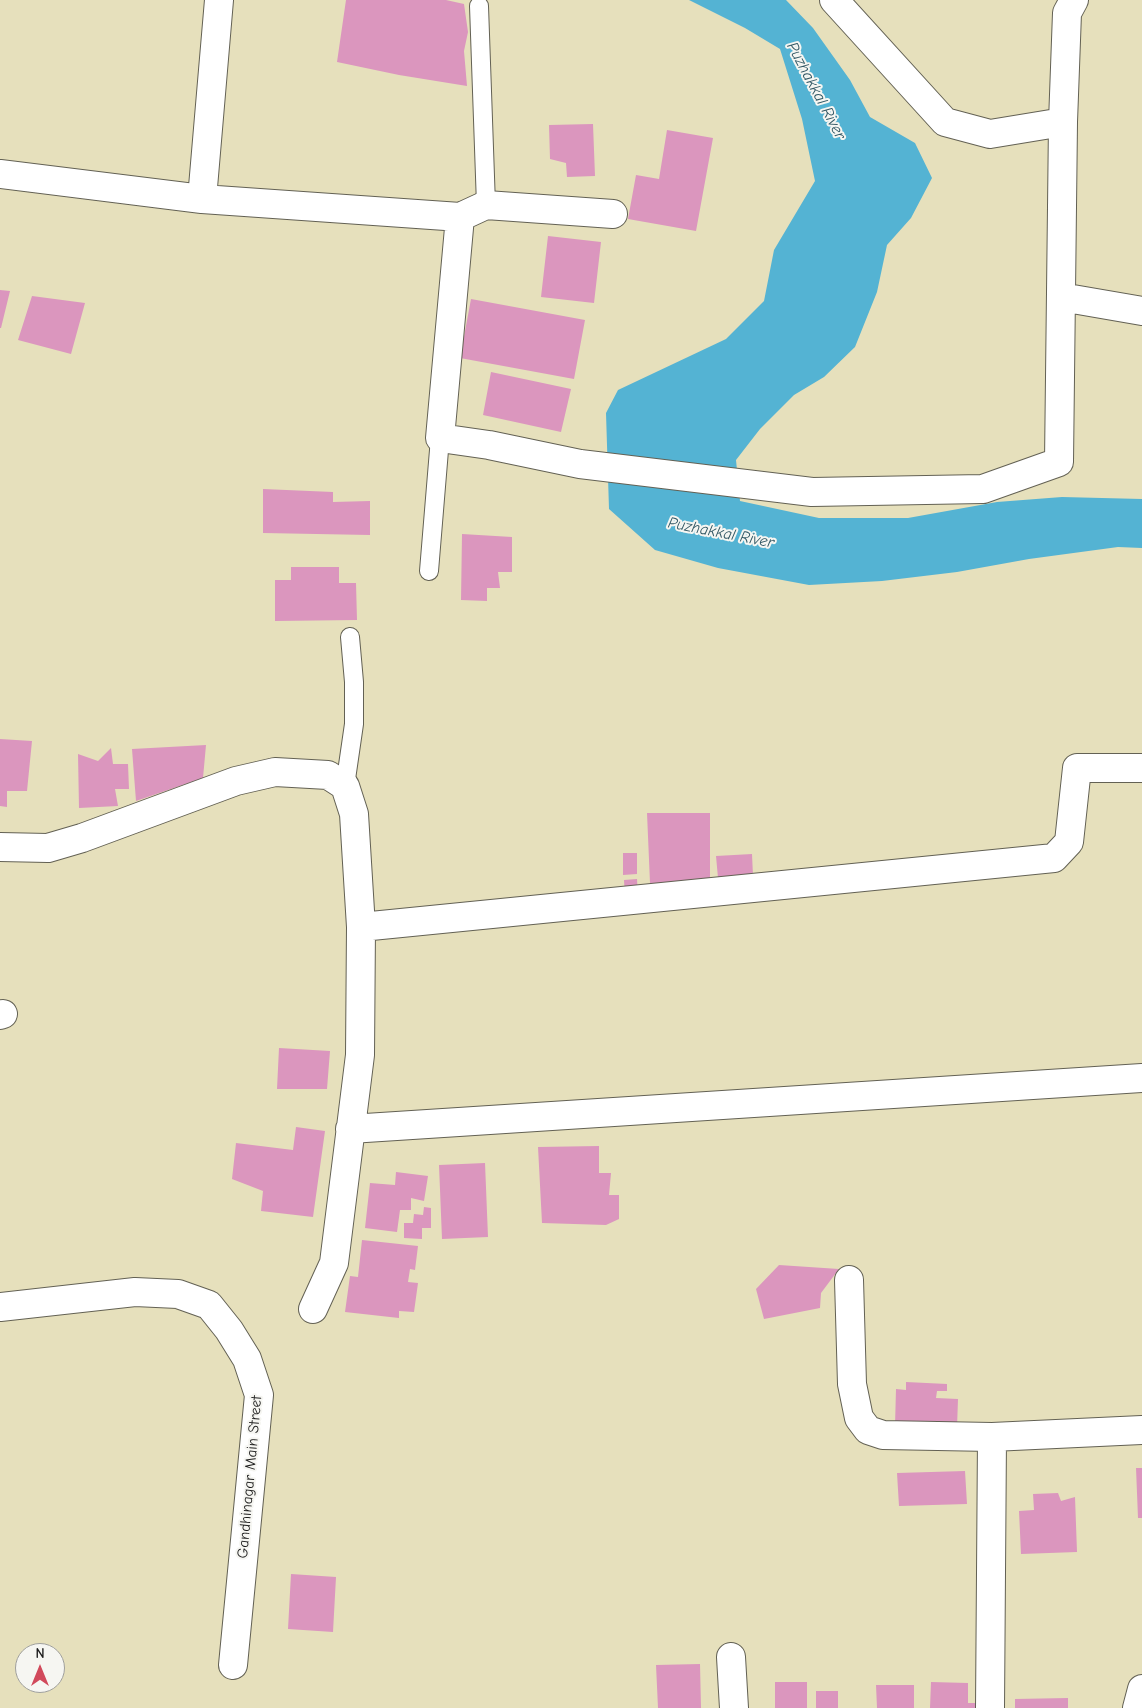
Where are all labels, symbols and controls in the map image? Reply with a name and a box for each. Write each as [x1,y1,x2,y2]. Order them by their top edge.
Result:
water label: Puzhakkal River [782,39,850,143]
water label: Puzhakkal River [666,513,776,553]
street label: Gandhinagar Main Street [234,1395,266,1559]
north arrow [15,1643,65,1693]
text: N [35,1645,45,1662]

